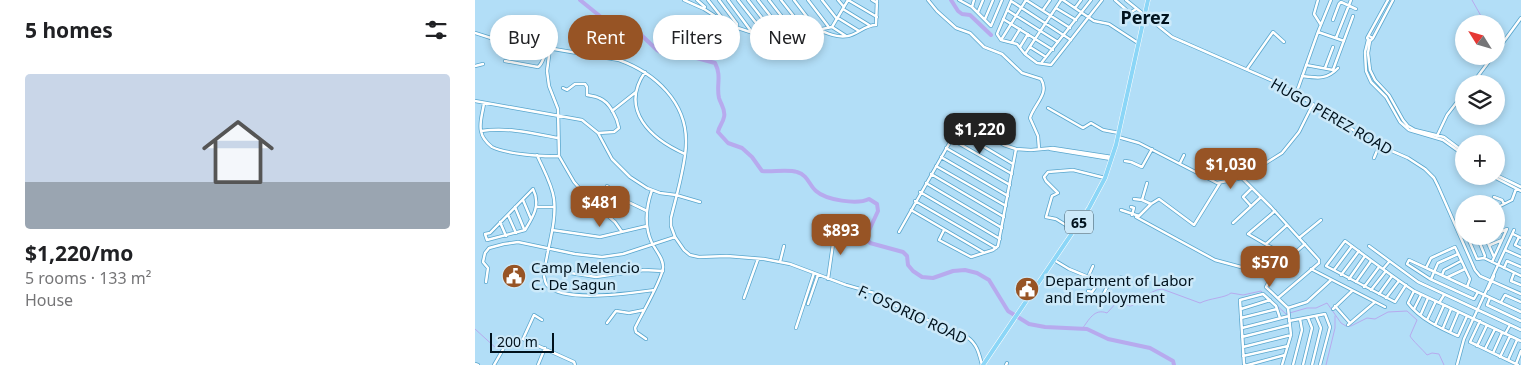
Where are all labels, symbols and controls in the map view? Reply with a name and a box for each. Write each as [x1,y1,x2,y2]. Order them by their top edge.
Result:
district label: Perez [1120,5,1170,29]
chip: Buy [490,15,558,60]
chip: Rent [568,15,643,60]
chip: Filters [653,15,740,60]
chip: New [750,15,824,60]
north arrow [1455,15,1505,65]
map controls [1455,15,1505,245]
text: 5 homes [25,16,113,44]
icon: filters [422,16,450,44]
street label: HUGO PEREZ ROAD [1267,73,1397,159]
button: layers [1455,75,1505,125]
icon: home [193,107,283,197]
pin: $1,220 [939,112,1021,155]
text: $1,220 [955,118,1005,140]
button: + [1455,135,1505,185]
pin: $1,030 [1190,148,1272,190]
text: $1,030 [1206,153,1256,175]
pin: $481 [570,186,630,228]
text: $481 [582,191,618,213]
button: − [1455,195,1505,245]
road number: 65 [1065,210,1093,233]
pin: $893 [811,214,871,256]
text: $893 [823,219,859,241]
text: $1,220/mo [25,239,133,267]
pin: $570 [1240,246,1300,288]
text: $570 [1252,251,1288,273]
place label: Camp Melencio C. De Sagun [531,257,640,294]
public building icon: Camp Melencio C. De Sagun [501,263,527,289]
text: 5 rooms · 133 m² [25,267,151,289]
place label: Department of Labor and Employment [1045,270,1194,307]
public building icon: Department of Labor and Employment [1014,276,1040,302]
street label: F. OSORIO ROAD [855,280,971,348]
text: House [25,289,73,311]
scale bar [490,330,554,353]
text: 200 m [497,332,538,351]

